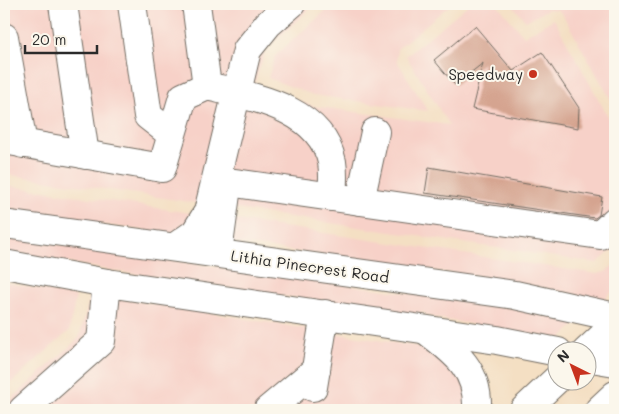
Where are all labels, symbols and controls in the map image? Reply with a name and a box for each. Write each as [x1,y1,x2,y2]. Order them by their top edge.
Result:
scale bar [25,22,98,54]
text: 20 m [32,29,66,49]
place label: Speedway [448,64,523,84]
marker: Speedway [527,68,539,80]
street label: Lithia Pinecrest Road [230,245,390,287]
north arrow [546,342,596,392]
text: N [553,345,573,367]

